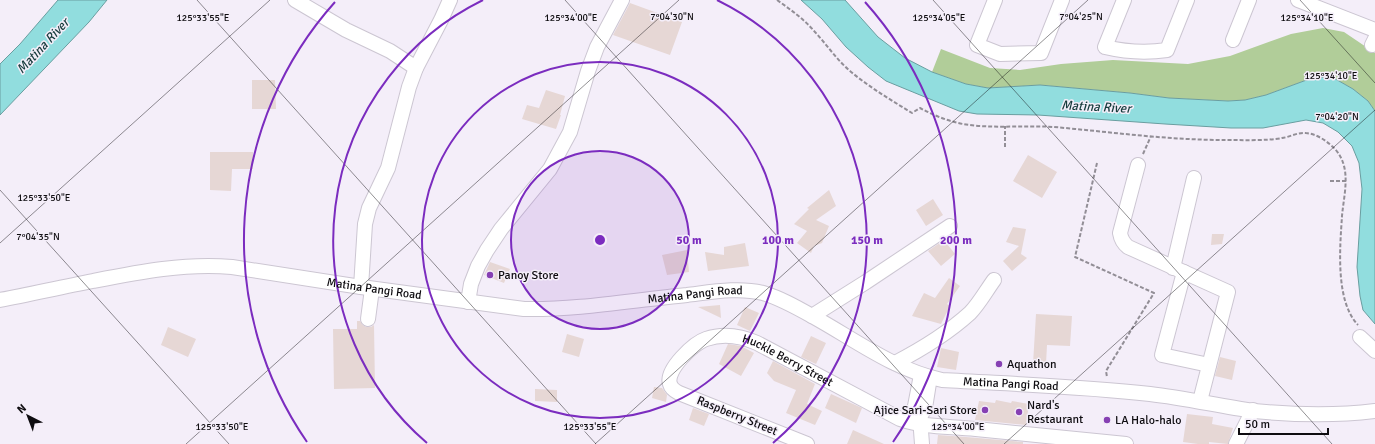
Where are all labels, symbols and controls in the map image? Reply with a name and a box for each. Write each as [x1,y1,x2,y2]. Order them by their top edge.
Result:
text: 7°04'30"N [650,11,694,23]
text: 7°04'25"N [1059,11,1103,23]
text: 125°33'55"E [176,12,230,24]
text: 125°34'00"E [544,12,598,24]
text: 125°34'05"E [912,12,966,24]
text: 125°34'10"E [1280,12,1334,24]
water label: Matina River [13,13,74,77]
text: 125°34'10"E [1304,70,1358,82]
water label: Matina River [1061,97,1134,117]
text: 7°04'20"N [1315,111,1359,123]
text: 125°33'50"E [17,192,71,204]
text: 7°04'35"N [16,231,60,243]
centre of rings [593,233,607,247]
text: 50 m [676,233,702,248]
text: 100 m [762,233,794,248]
text: 150 m [851,233,883,248]
text: 200 m [940,233,972,248]
place label: Panoy Store [498,268,559,283]
marker: Panoy Store [485,270,495,280]
street label: Matina Pangi Road [326,274,423,303]
street label: Matina Pangi Road [647,283,743,307]
street label: Huckle Berry Street [741,331,836,390]
place label: Aquathon [1007,357,1057,372]
marker: Aquathon [994,359,1004,369]
street label: Matina Pangi Road [963,374,1059,394]
street label: Raspberry Street [694,393,780,439]
north arrow [8,396,48,436]
place label: Nard's Restaurant [1027,398,1083,427]
text: N [14,402,29,416]
place label: Ajice Sari-Sari Store [874,403,977,418]
marker: Ajice Sari-Sari Store [980,405,990,415]
marker: Nard's Restaurant [1014,407,1024,417]
scale bar [1239,410,1328,436]
place label: LA Halo-halo [1115,413,1181,428]
marker: LA Halo-halo [1102,415,1112,425]
text: 50 m [1245,417,1270,432]
text: 125°33'50"E [195,421,249,433]
text: 125°33'55"E [563,421,617,433]
text: 125°34'00"E [931,421,985,433]

